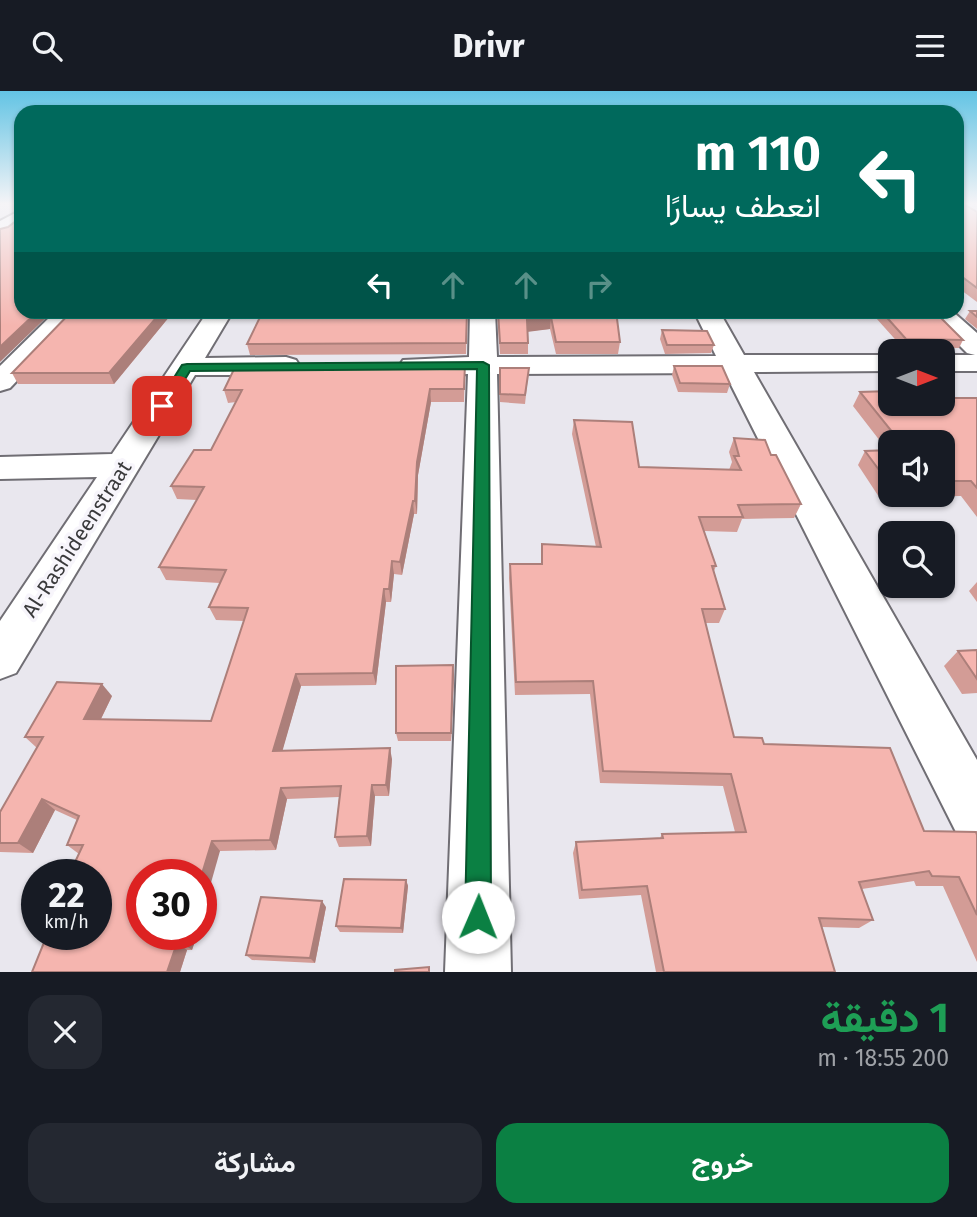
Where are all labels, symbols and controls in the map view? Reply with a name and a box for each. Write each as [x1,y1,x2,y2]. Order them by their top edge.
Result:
icon: search [28,27,66,65]
text: Drivr [453,27,524,65]
icon: menu [911,27,949,65]
text: 110 m [695,124,821,183]
icon: left [845,133,936,224]
text: انعطف يسارًا [665,187,821,225]
icon: left [361,266,399,304]
icon: ahead [434,266,472,304]
icon: ahead [507,266,545,304]
icon: right [580,266,618,304]
north arrow [878,339,956,417]
map controls [878,339,955,598]
pin [132,376,192,436]
icon: arrive [143,387,181,425]
button: sound [878,430,955,507]
street label: Al-Rashideenstraat [17,456,137,622]
button: search [878,521,955,598]
speed limit sign: 30 [126,859,217,950]
text: 22 [48,874,85,916]
position arrow [441,880,515,954]
text: km/h [44,911,89,933]
text: 1 دقيقة [821,993,949,1043]
button: close [28,995,102,1069]
text: 200 m · 18:55 [817,1044,949,1072]
button: مشاركة [28,1123,482,1203]
button: خروج [496,1123,949,1203]

